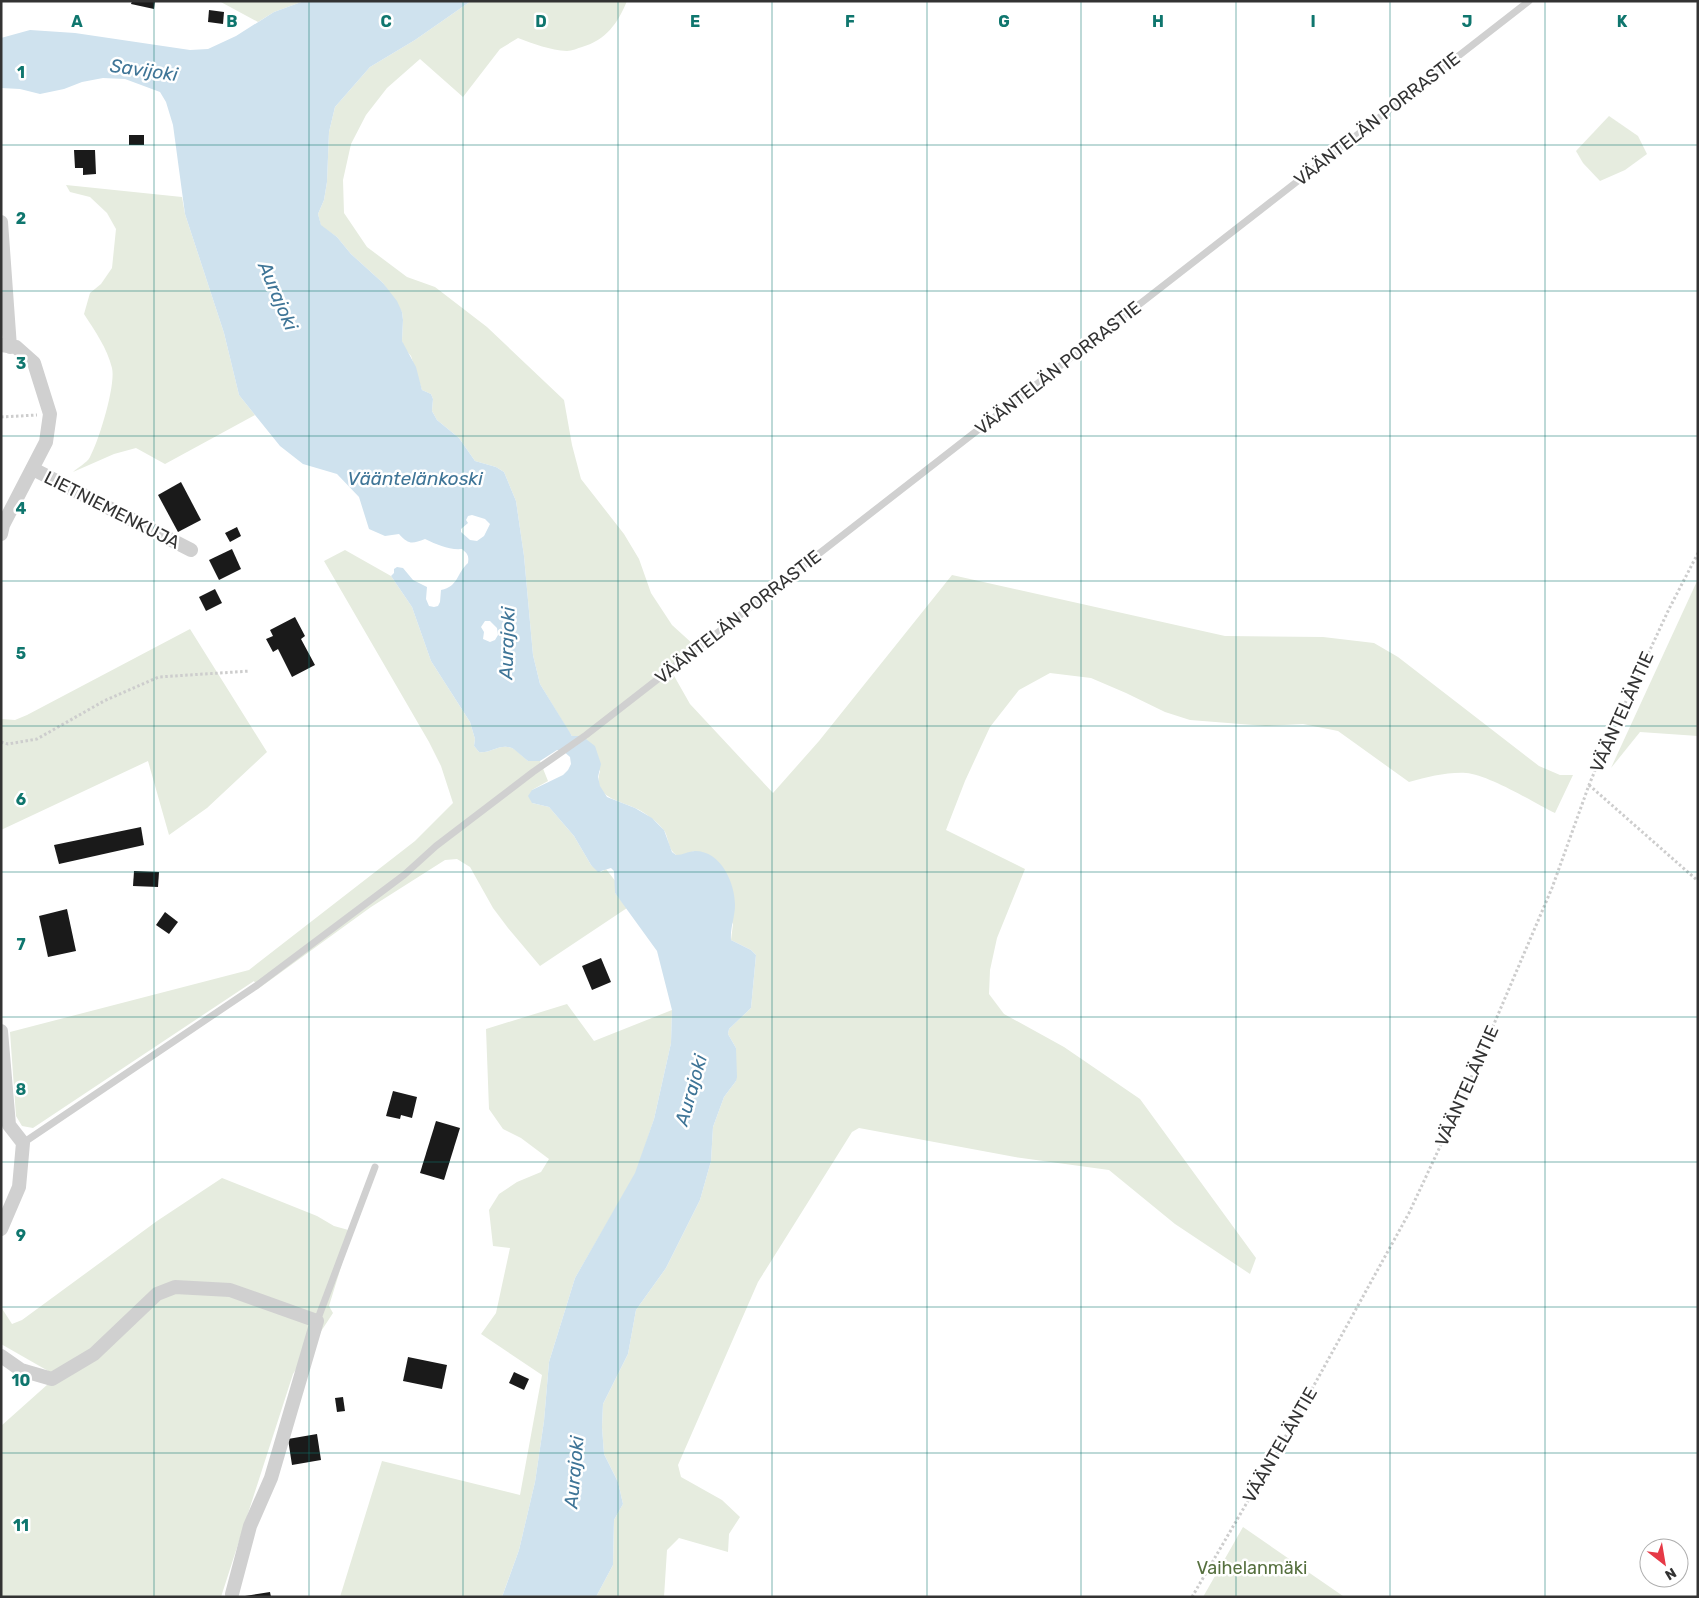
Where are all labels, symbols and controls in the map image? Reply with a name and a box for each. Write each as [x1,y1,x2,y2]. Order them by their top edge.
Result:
text: A [71,12,83,31]
text: B [226,12,238,31]
text: C [380,12,392,31]
text: D [535,12,547,31]
text: E [690,12,700,31]
text: F [845,12,855,31]
text: G [998,12,1010,31]
text: H [1152,12,1164,31]
text: I [1310,12,1316,31]
text: J [1462,12,1472,31]
text: K [1617,12,1628,31]
street label: VÄÄNTELÄN PORRASTIE [1290,47,1464,191]
water label: Savijoki [109,54,180,86]
text: 1 [17,63,25,82]
text: 2 [16,209,26,228]
water label: Aurajoki [253,257,303,334]
street label: VÄÄNTELÄN PORRASTIE [971,296,1145,440]
text: 3 [16,354,26,373]
street label: LIETNIEMENKUJA [41,466,183,554]
water label: Vääntelänkoski [347,467,483,490]
text: 4 [16,499,27,518]
street label: VÄÄNTELÄN PORRASTIE [651,545,825,689]
water label: Aurajoki [494,606,520,681]
text: 5 [16,644,26,663]
street label: VÄÄNTELÄNTIE [1586,648,1658,776]
text: 6 [16,790,26,809]
text: 7 [16,935,26,954]
street label: VÄÄNTELÄNTIE [1431,1022,1503,1150]
water label: Aurajoki [670,1052,712,1129]
text: 8 [16,1080,27,1099]
text: 9 [16,1226,26,1245]
text: 10 [12,1371,31,1390]
street label: VÄÄNTELÄNTIE [1238,1383,1322,1507]
water label: Aurajoki [559,1434,589,1510]
text: 11 [13,1516,29,1535]
north arrow [1639,1538,1689,1588]
park label: Vaihelanmäki [1197,1557,1307,1579]
text: N [1662,1564,1679,1584]

